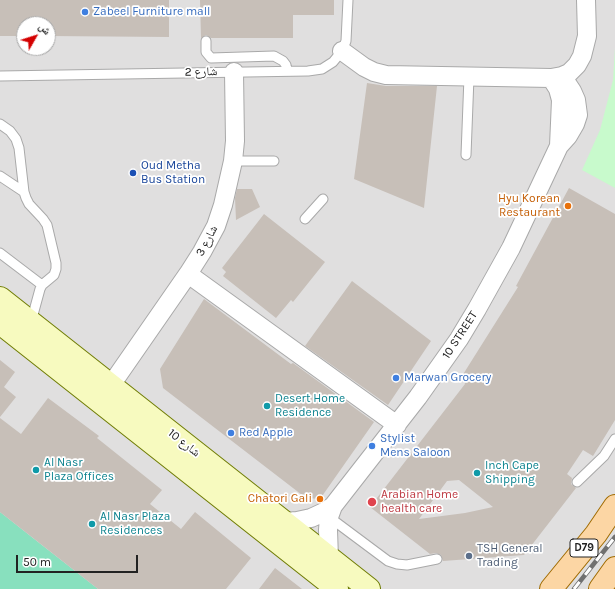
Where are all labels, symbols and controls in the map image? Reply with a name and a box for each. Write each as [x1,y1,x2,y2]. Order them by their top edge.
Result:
place label: Zabeel Furniture mall [93,5,210,19]
marker: Zabeel Furniture mall [80,7,90,17]
north arrow [16,16,56,56]
text: ش [36,20,54,37]
street label: شارع 2 [185,65,217,79]
place label: Oud Metha Bus Station [141,159,205,187]
marker: Oud Metha Bus Station [128,168,138,178]
place label: Hyu Korean Restaurant [498,192,560,220]
marker: Hyu Korean Restaurant [563,201,573,211]
street label: شارع 3 [193,223,221,259]
street label: 10 STREET [439,308,481,362]
place label: Marwan Grocery [404,371,491,385]
marker: Marwan Grocery [391,373,401,383]
place label: Desert Home Residence [275,392,345,420]
marker: Desert Home Residence [262,401,272,411]
street label: شارع 10 [165,426,203,460]
place label: Red Apple [239,426,293,440]
marker: Red Apple [226,428,236,438]
place label: Stylist Mens Saloon [380,432,450,460]
marker: Stylist Mens Saloon [367,441,377,451]
place label: Al Nasr Plaza Offices [44,456,114,484]
place label: Inch Cape Shipping [485,459,539,487]
marker: Al Nasr Plaza Offices [31,465,41,475]
marker: Inch Cape Shipping [472,468,482,478]
place label: Arabian Home health care [381,488,458,516]
place label: Chatori Gali [248,492,312,506]
marker: Chatori Gali [315,494,325,504]
marker: Arabian Home health care [366,496,378,508]
place label: Al Nasr Plaza Residences [100,510,170,538]
marker: Al Nasr Plaza Residences [87,519,97,529]
road number: D79 [570,539,598,557]
place label: TSH General Trading [477,542,543,570]
scale bar [18,547,140,573]
marker: TSH General Trading [464,551,474,561]
text: 50 m [23,555,51,569]

